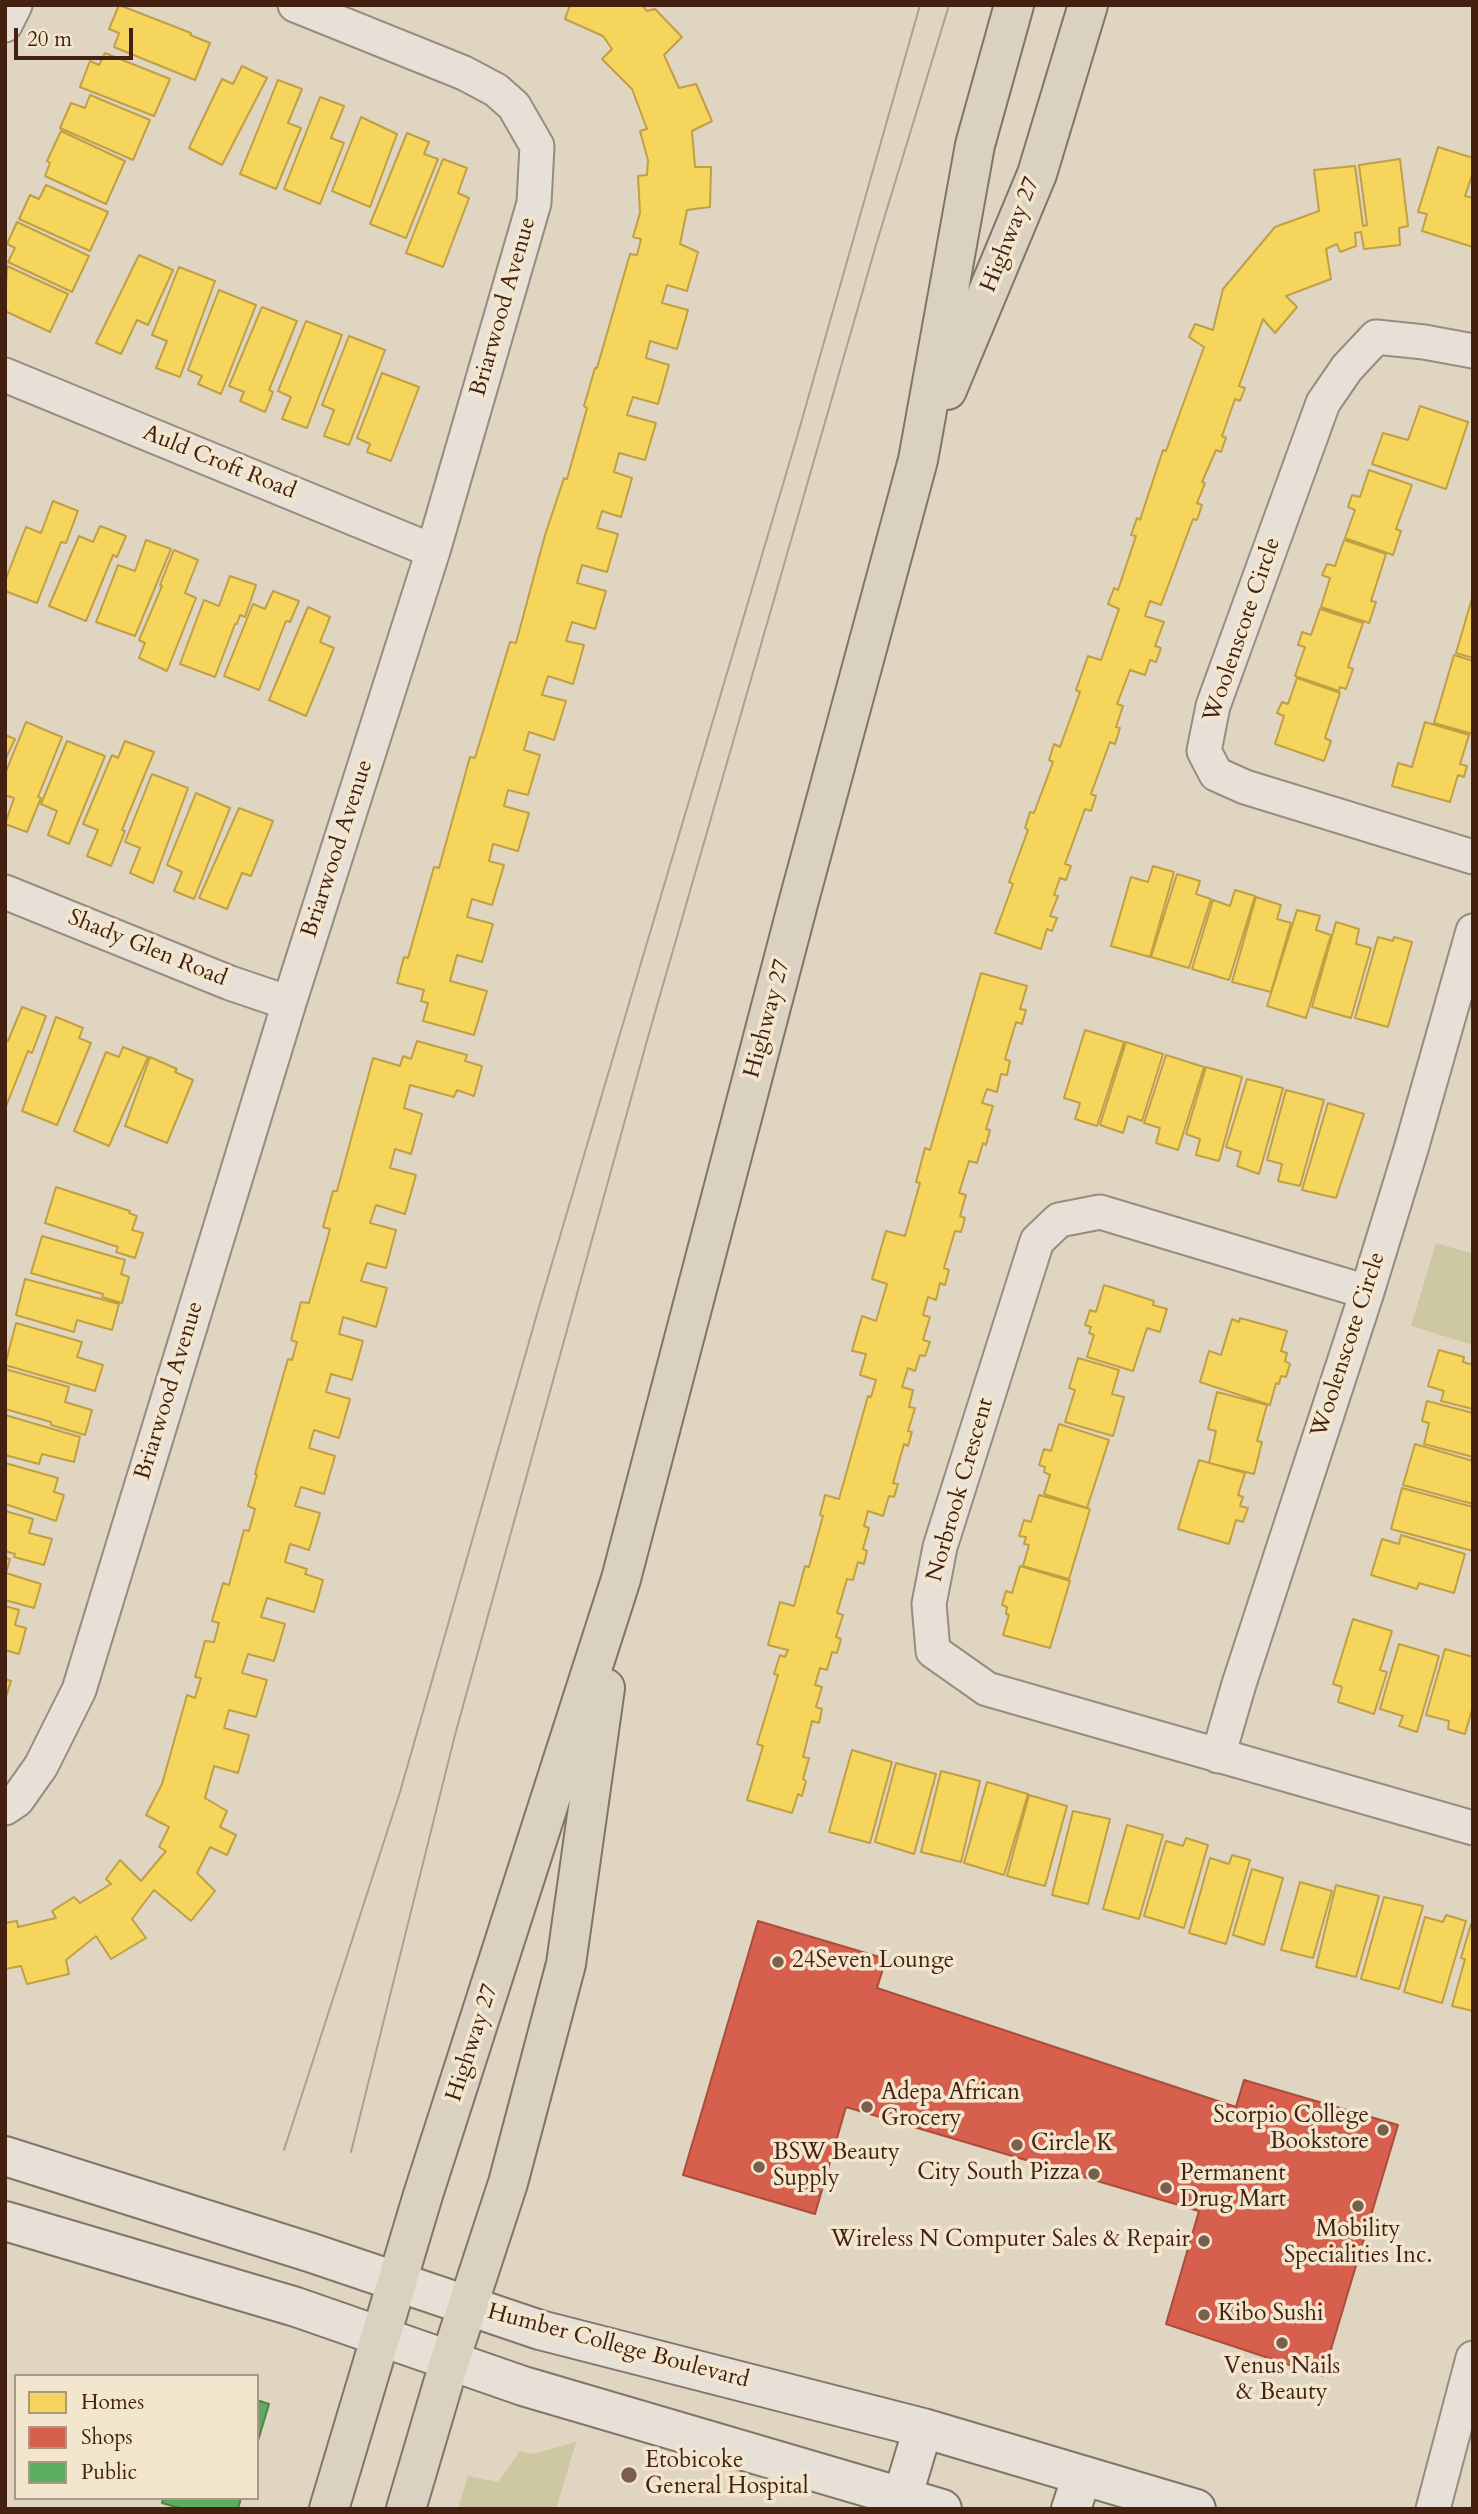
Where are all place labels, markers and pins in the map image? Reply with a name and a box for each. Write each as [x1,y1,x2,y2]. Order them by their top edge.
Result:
place label: 24Seven Lounge [792,1948,954,1976]
marker: 24Seven Lounge [770,1954,786,1970]
place label: Adepa African Grocery [881,2080,1020,2134]
marker: Adepa African Grocery [859,2099,875,2115]
place label: Scorpio College Bookstore [1213,2103,1369,2157]
marker: Scorpio College Bookstore [1375,2122,1391,2138]
place label: Circle K [1031,2131,1114,2159]
marker: Circle K [1009,2137,1025,2153]
place label: BSW Beauty Supply [773,2140,900,2194]
marker: BSW Beauty Supply [751,2159,767,2175]
place label: City South Pizza [917,2160,1080,2188]
place label: Permanent Drug Mart [1180,2161,1286,2215]
marker: City South Pizza [1086,2166,1102,2182]
marker: Permanent Drug Mart [1158,2180,1174,2196]
marker: Mobility Specialities Inc. [1350,2198,1366,2214]
place label: Mobility Specialities Inc. [1284,2217,1432,2271]
place label: Wireless N Computer Sales & Repair [831,2227,1190,2255]
marker: Wireless N Computer Sales & Repair [1196,2233,1212,2249]
place label: Kibo Sushi [1218,2301,1323,2329]
marker: Kibo Sushi [1196,2307,1212,2323]
marker: Venus Nails & Beauty [1274,2335,1290,2351]
place label: Venus Nails & Beauty [1224,2354,1340,2408]
place label: Etobicoke General Hospital [645,2448,809,2502]
marker: Etobicoke General Hospital [619,2465,639,2485]

